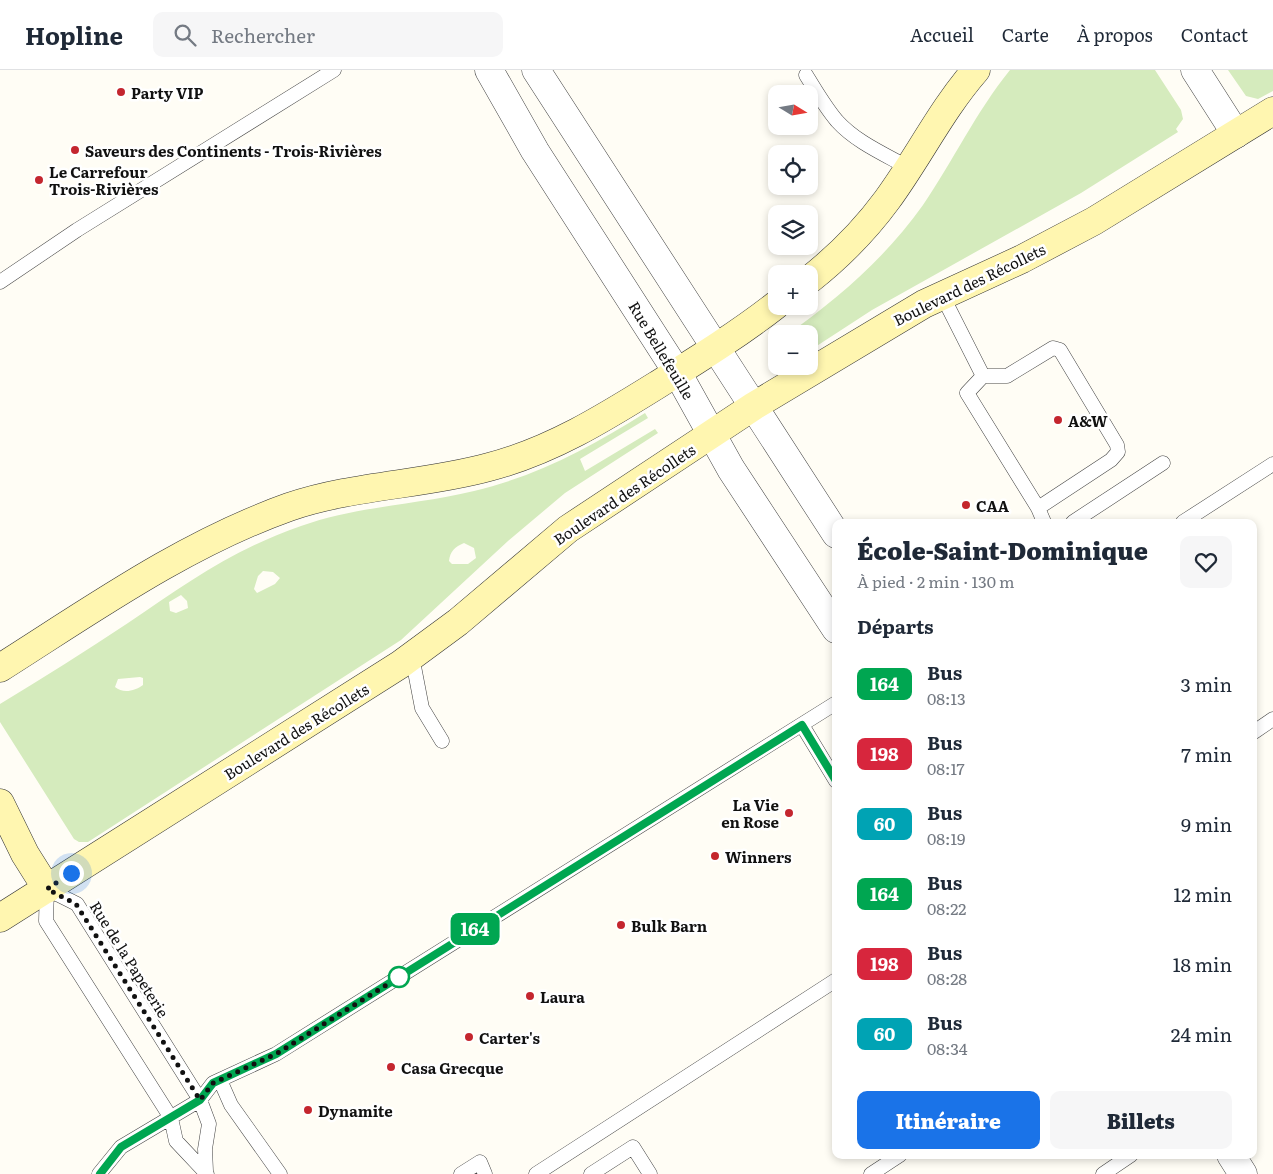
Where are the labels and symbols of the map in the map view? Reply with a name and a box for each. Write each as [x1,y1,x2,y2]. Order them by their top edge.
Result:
place label: Party VIP [131,81,204,104]
north arrow [768,85,818,135]
marker: Party VIP [115,86,127,98]
place label: Saveurs des Continents - Trois-Rivières [85,139,382,162]
marker: Saveurs des Continents - Trois-Rivières [69,144,81,156]
place label: Le Carrefour Trois-Rivières [49,160,159,200]
marker: Le Carrefour Trois-Rivières [33,174,45,186]
street label: Boulevard des Récollets [889,237,1049,331]
street label: Rue Bellefeuille [624,296,701,404]
place label: A&W [1068,409,1108,432]
marker: A&W [1052,414,1064,426]
street label: Boulevard des Récollets [548,438,700,550]
place label: CAA [976,494,1010,517]
marker: CAA [960,499,972,511]
street label: Boulevard des Récollets [219,677,373,785]
place label: La Vie en Rose [721,793,779,833]
marker: La Vie en Rose [783,807,795,819]
place label: Winners [725,845,792,868]
marker: Winners [709,850,721,862]
your location [59,861,84,886]
street label: Rue de la Papeterie [85,896,175,1022]
line badge: 164 [446,913,504,945]
place label: Bulk Barn [631,914,708,937]
marker: Bulk Barn [615,919,627,931]
unlabelled marker [388,966,410,988]
place label: Laura [540,985,585,1008]
marker: Laura [524,990,536,1002]
place label: Carter's [479,1026,540,1049]
marker: Carter's [463,1031,475,1043]
place label: Casa Grecque [401,1056,504,1079]
marker: Casa Grecque [385,1061,397,1073]
place label: Dynamite [318,1099,393,1122]
marker: Dynamite [302,1104,314,1116]

